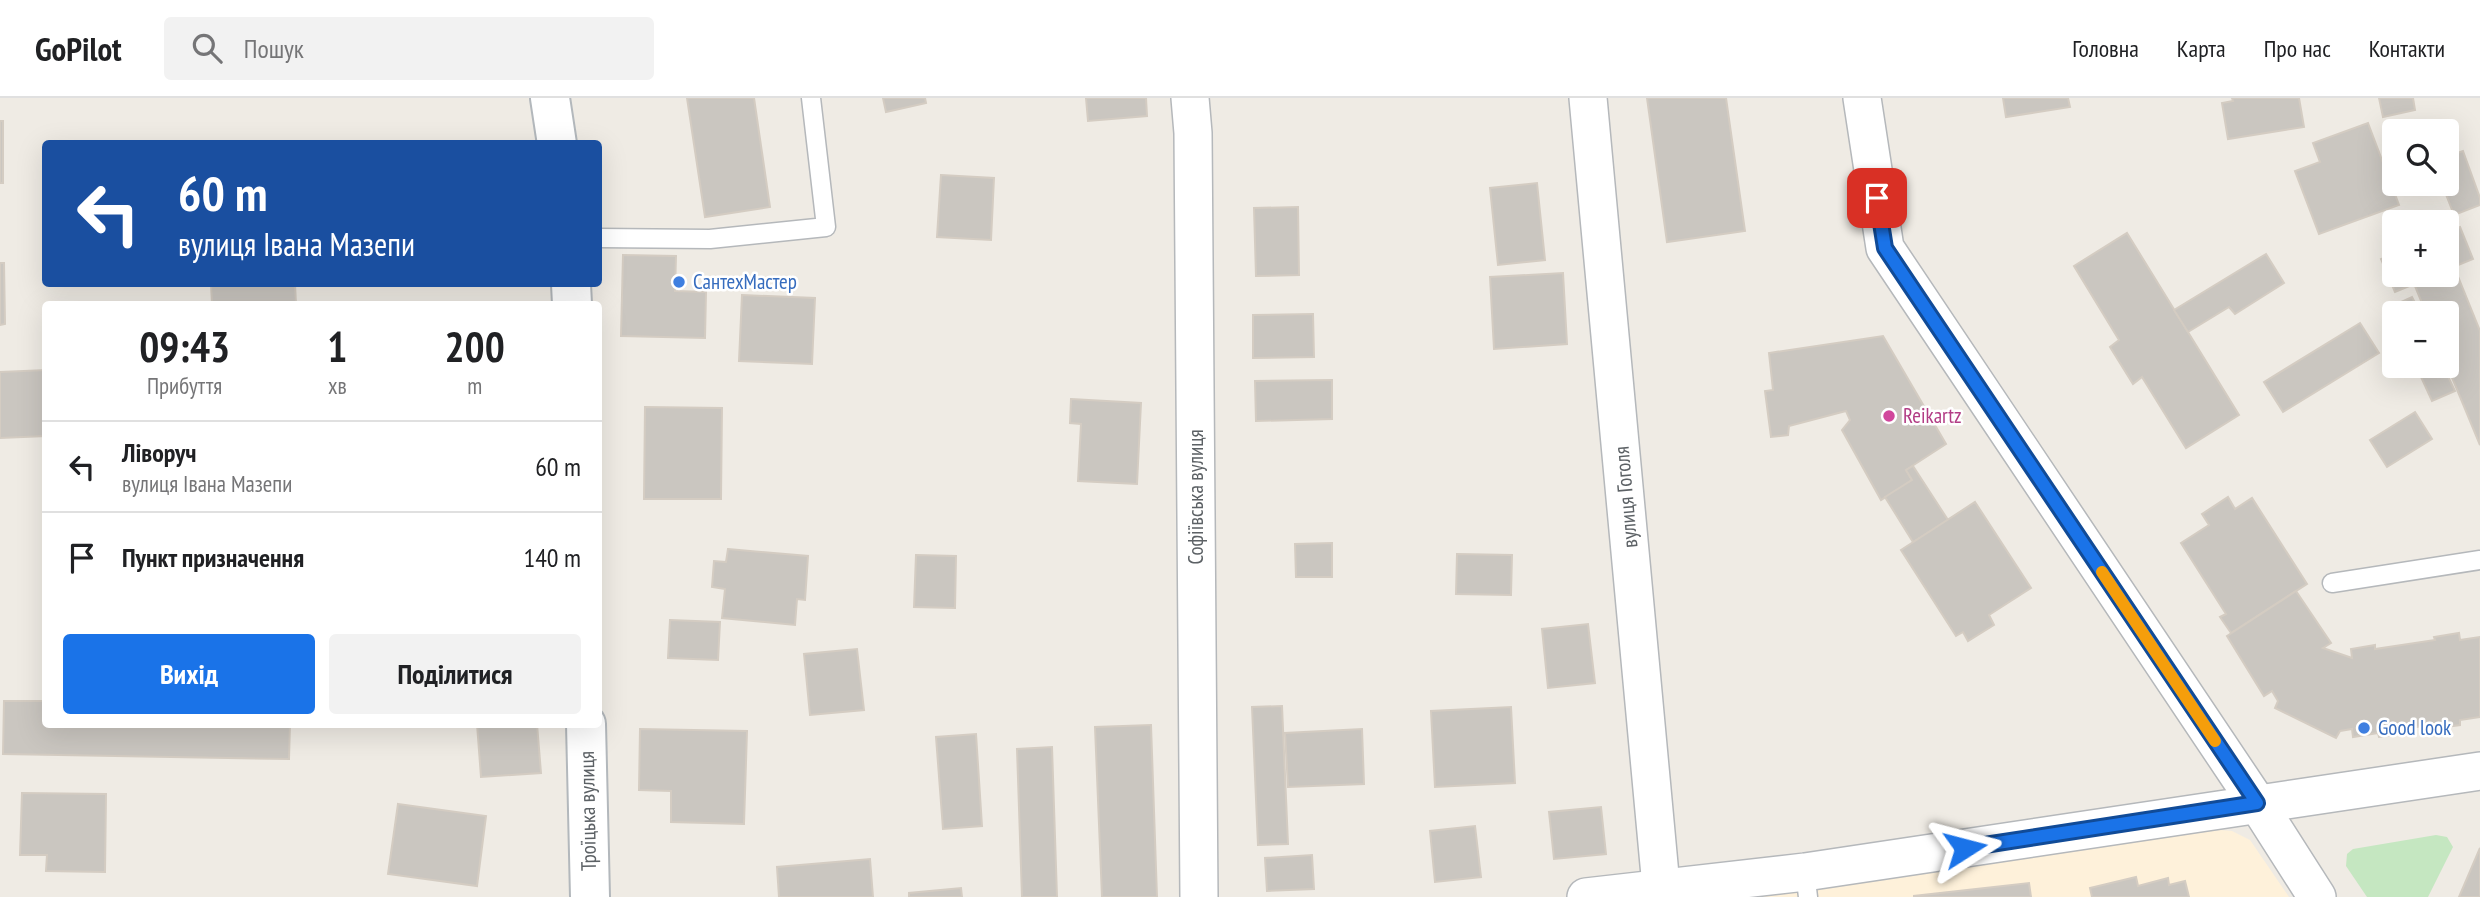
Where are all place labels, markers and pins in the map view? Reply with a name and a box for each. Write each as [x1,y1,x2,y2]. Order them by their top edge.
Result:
pin [1847,168,1907,228]
place label: СантехМастер [693,268,797,295]
marker: СантехМастер [671,274,687,290]
place label: Reikartz [1903,402,1962,429]
marker: Reikartz [1881,408,1897,424]
place label: Good look [2378,714,2451,741]
marker: Good look [2356,720,2372,736]

